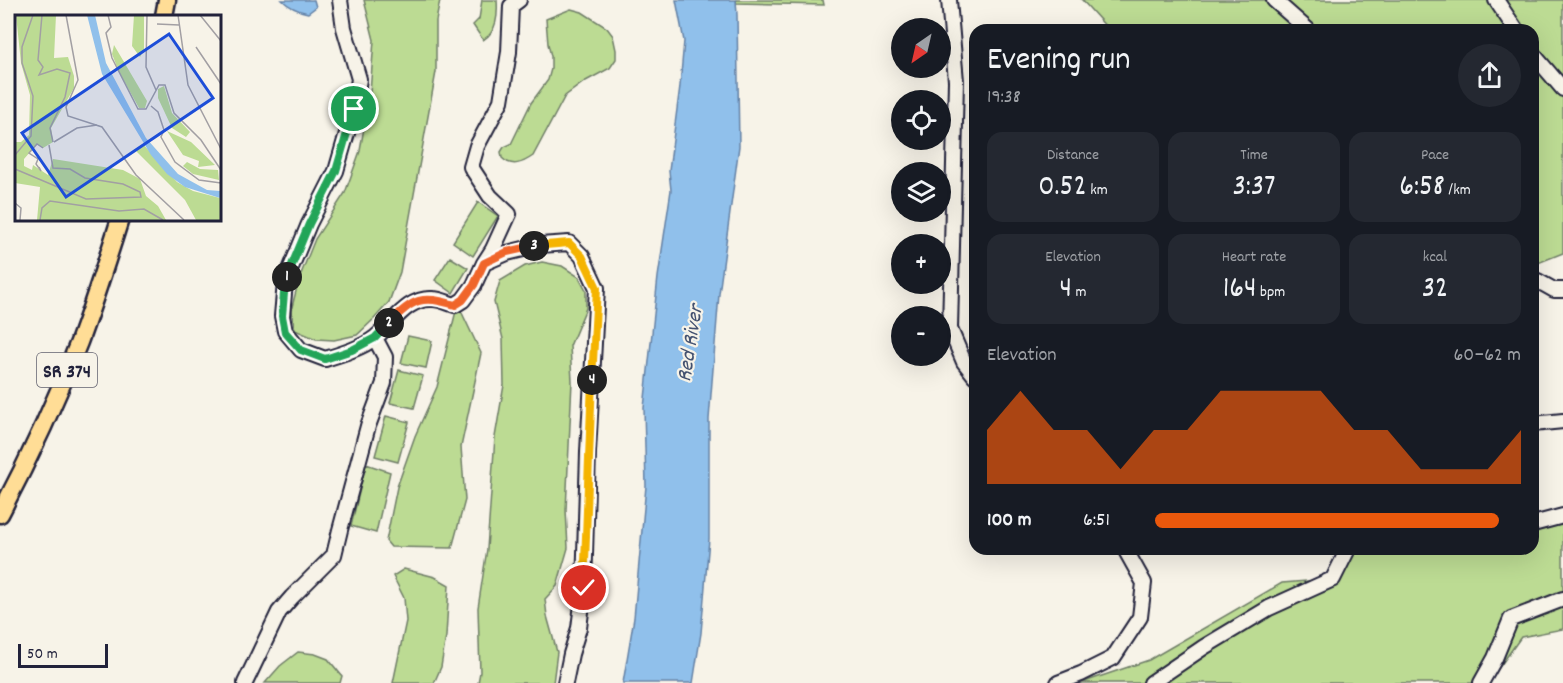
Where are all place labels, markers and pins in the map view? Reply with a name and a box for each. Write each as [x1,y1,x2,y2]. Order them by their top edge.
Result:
pin [328,83,379,134]
pin: 3 [519,231,549,261]
pin: 1 [272,262,302,292]
pin: 2 [374,308,404,338]
pin: 4 [577,365,607,395]
pin [558,562,609,613]

